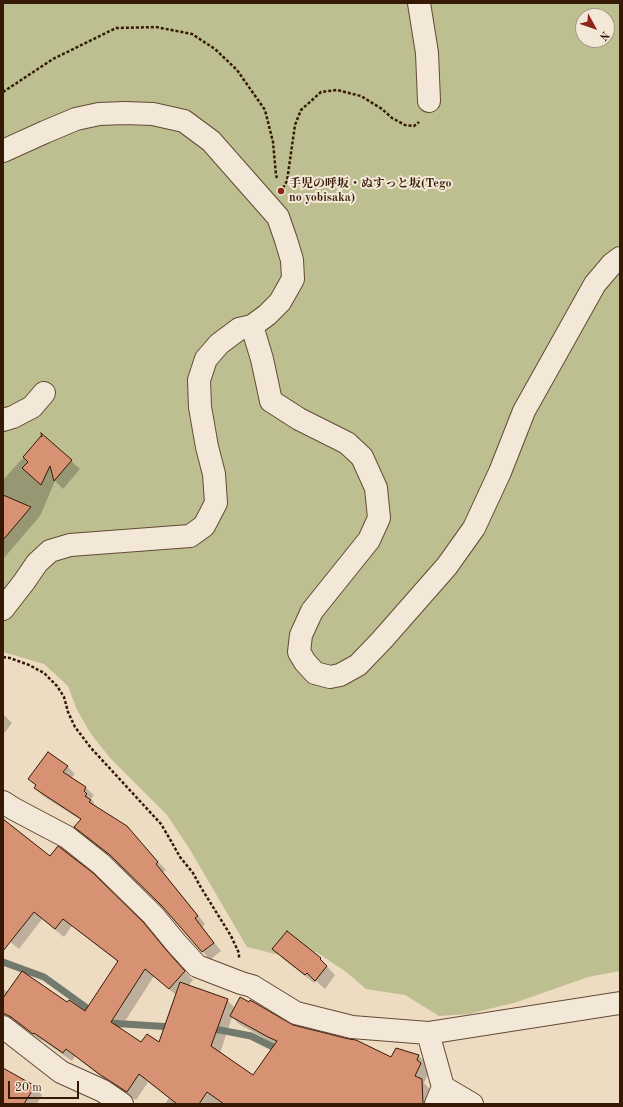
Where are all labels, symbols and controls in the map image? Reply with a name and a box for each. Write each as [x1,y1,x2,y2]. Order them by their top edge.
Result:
north arrow [575,8,615,48]
text: N [597,29,611,42]
place label: 手児の呼坂・ぬすっと坂(Tego no yobisaka) [289,177,452,205]
marker: 手児の呼坂・ぬすっと坂(Tego no yobisaka) [276,186,286,196]
scale bar [10,1073,81,1099]
text: 20 m [15,1082,42,1094]

